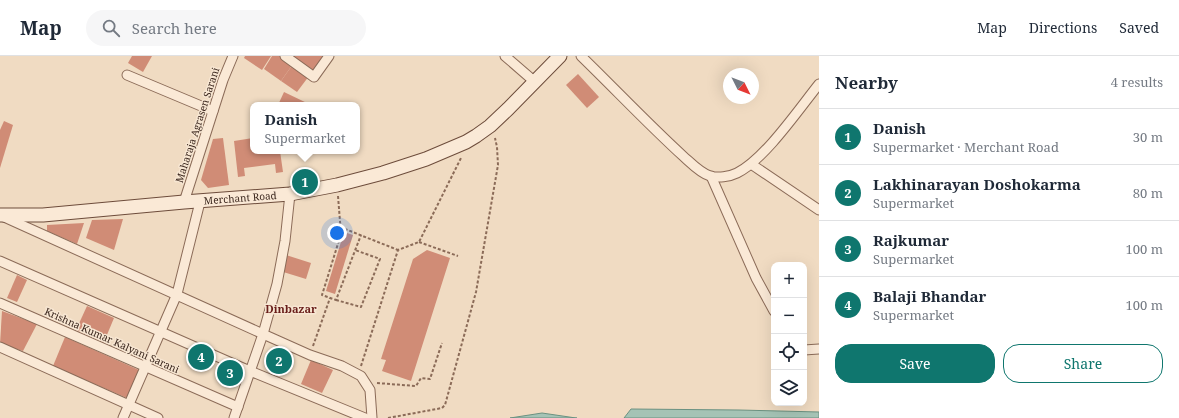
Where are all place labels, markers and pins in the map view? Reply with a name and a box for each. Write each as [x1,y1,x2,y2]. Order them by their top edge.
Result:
pin: 1 [292,167,318,197]
pin: 4 [188,342,214,372]
pin: 2 [266,346,292,376]
pin: 3 [217,358,243,388]

